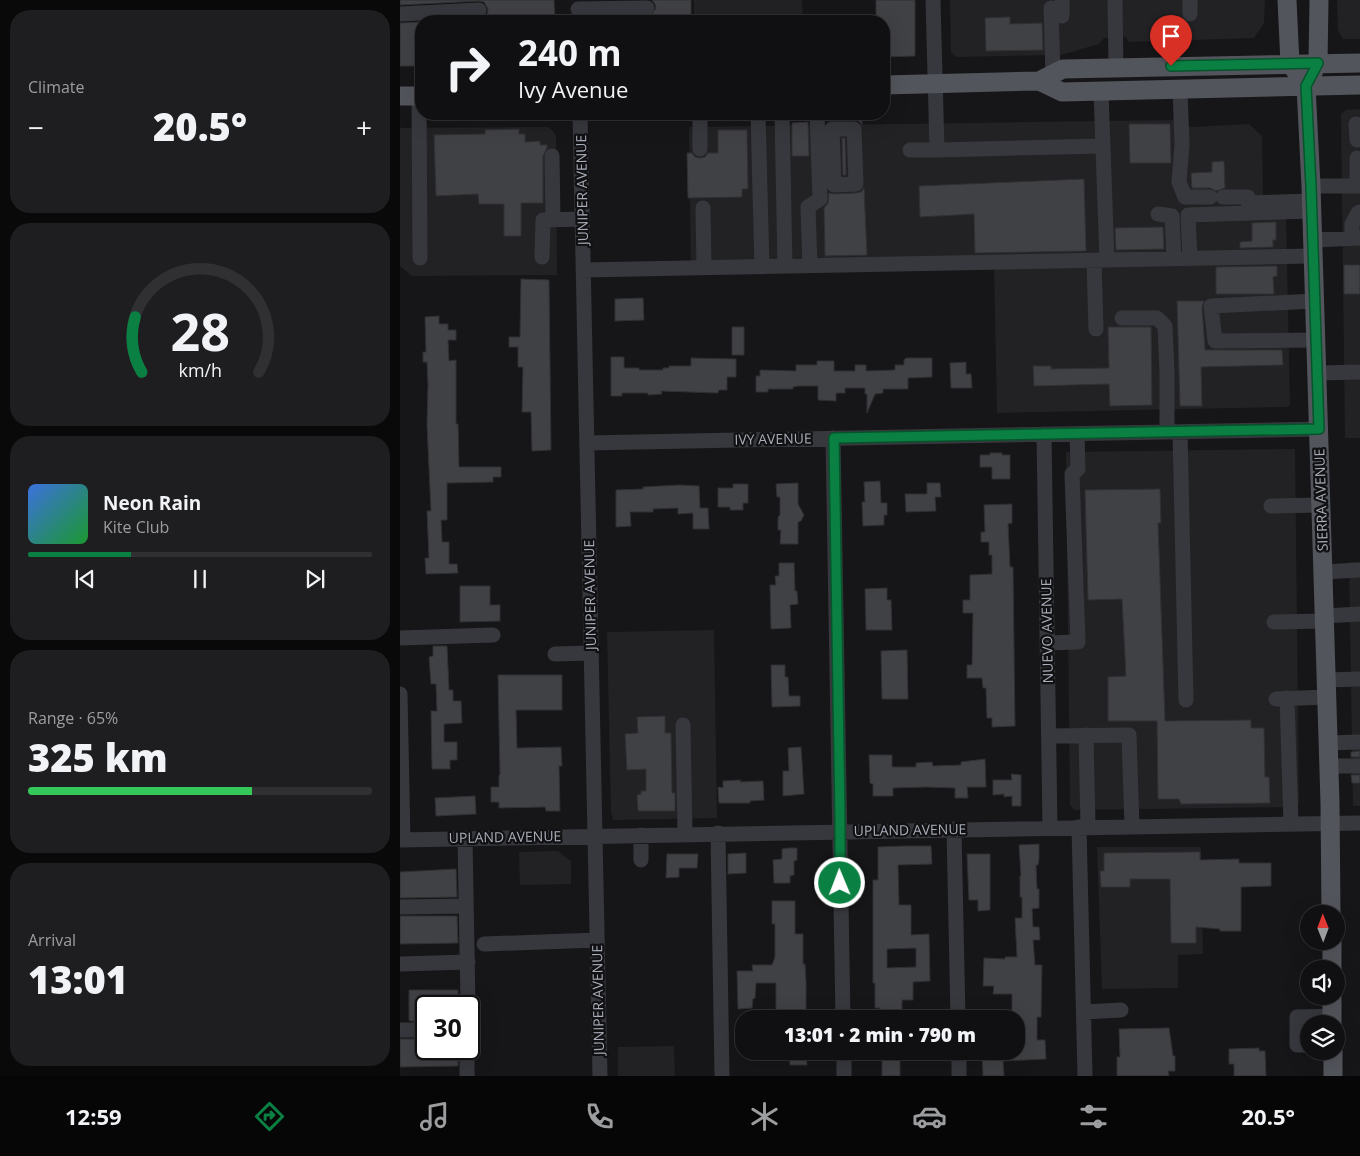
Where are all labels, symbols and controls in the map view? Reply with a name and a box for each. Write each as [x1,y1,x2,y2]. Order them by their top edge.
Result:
pin [1150,15,1192,66]
icon: arrive [1157,22,1185,50]
text: 240 m [518,29,622,76]
icon: right [435,35,500,100]
text: Ivy Avenue [518,74,628,104]
text: Climate [28,76,85,98]
text: 20.5° [153,100,247,152]
text: − [28,108,44,146]
text: + [356,108,372,146]
street label: JUNIPER AVENUE [571,135,592,247]
text: 28 [170,295,230,366]
text: km/h [178,358,222,382]
street label: IVY AVENUE [734,428,812,449]
street label: SIERRA AVENUE [1309,448,1332,552]
text: Neon Rain [103,490,201,516]
text: Kite Club [103,516,169,538]
street label: JUNIPER AVENUE [579,540,600,652]
icon: previous [71,565,99,593]
icon: pause [186,565,214,593]
icon: next [301,565,329,593]
street label: NUEVO AVENUE [1036,578,1057,684]
text: Range · 65% [28,707,118,729]
text: 325 km [28,731,168,783]
street label: UPLAND AVENUE [854,819,966,840]
street label: UPLAND AVENUE [449,826,561,847]
position arrow [813,856,865,908]
north arrow [1300,905,1345,950]
map controls [1300,905,1345,1060]
text: Arrival [28,929,76,951]
street label: JUNIPER AVENUE [587,945,608,1057]
text: 13:01 [28,953,128,1005]
button: sound [1300,960,1345,1005]
speed limit sign: 30 [415,995,480,1060]
button: layers [1300,1015,1345,1060]
text: 13:01 · 2 min · 790 m [784,1022,976,1048]
icon: directions [252,1099,287,1134]
icon: music [417,1099,452,1134]
icon: phone [582,1099,617,1134]
icon: climate [747,1099,782,1134]
icon: car [912,1099,947,1134]
icon: filters [1076,1099,1111,1134]
text: 12:59 [65,1101,122,1131]
text: 20.5° [1241,1101,1295,1131]

